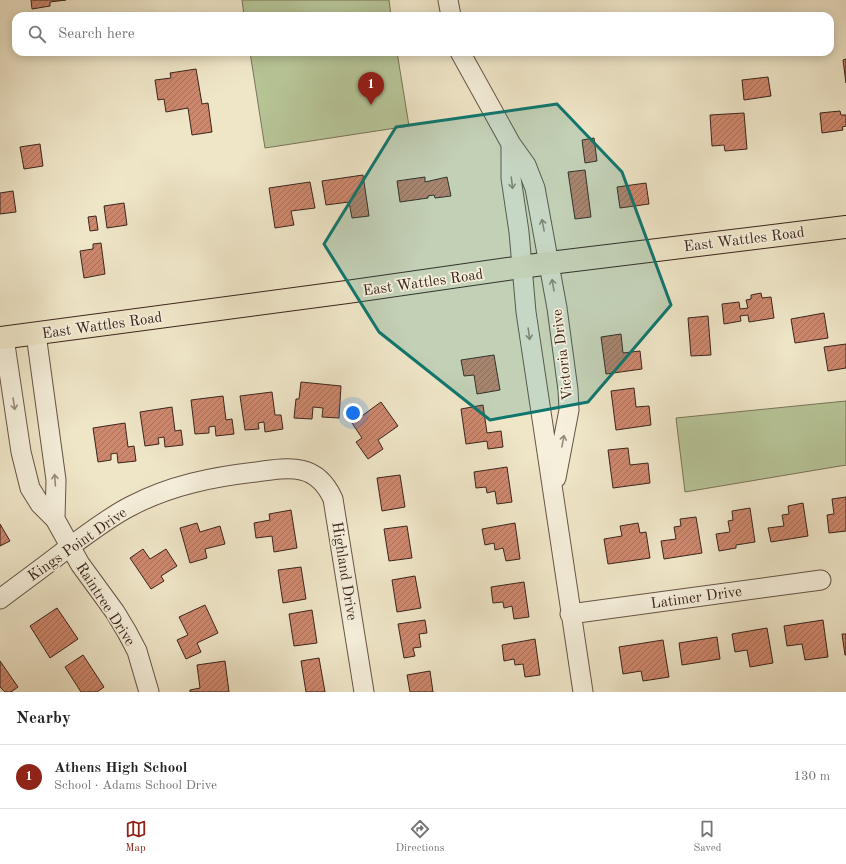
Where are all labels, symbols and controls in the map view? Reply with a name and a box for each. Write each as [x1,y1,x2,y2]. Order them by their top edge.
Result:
search box [12,12,834,56]
icon: search [26,23,48,45]
text: Search here [58,27,135,42]
pin: 1 [358,72,384,105]
one-way arrow [508,176,516,189]
one-way arrow [538,219,546,232]
street label: East Wattles Road [683,226,806,255]
street label: East Wattles Road [362,268,485,299]
one-way arrow [549,279,557,292]
street label: Victoria Drive [550,308,577,401]
street label: East Wattles Road [41,311,164,342]
one-way arrow [526,328,534,341]
one-way arrow [10,397,18,410]
your location [343,403,363,423]
one-way arrow [559,435,567,448]
one-way arrow [52,474,59,487]
street label: Kings Point Drive [26,506,130,585]
street label: Highland Drive [328,521,359,622]
street label: Raintree Drive [72,561,137,649]
street label: Latimer Drive [650,585,743,612]
text: Nearby [16,710,71,727]
text: Athens High School [54,761,187,776]
text: 1 [25,770,33,783]
text: 130 m [793,770,830,783]
text: School · Adams School Drive [54,779,217,792]
tab: Map [125,818,147,856]
tab: Directions [396,818,444,856]
tab: Saved [693,818,721,856]

